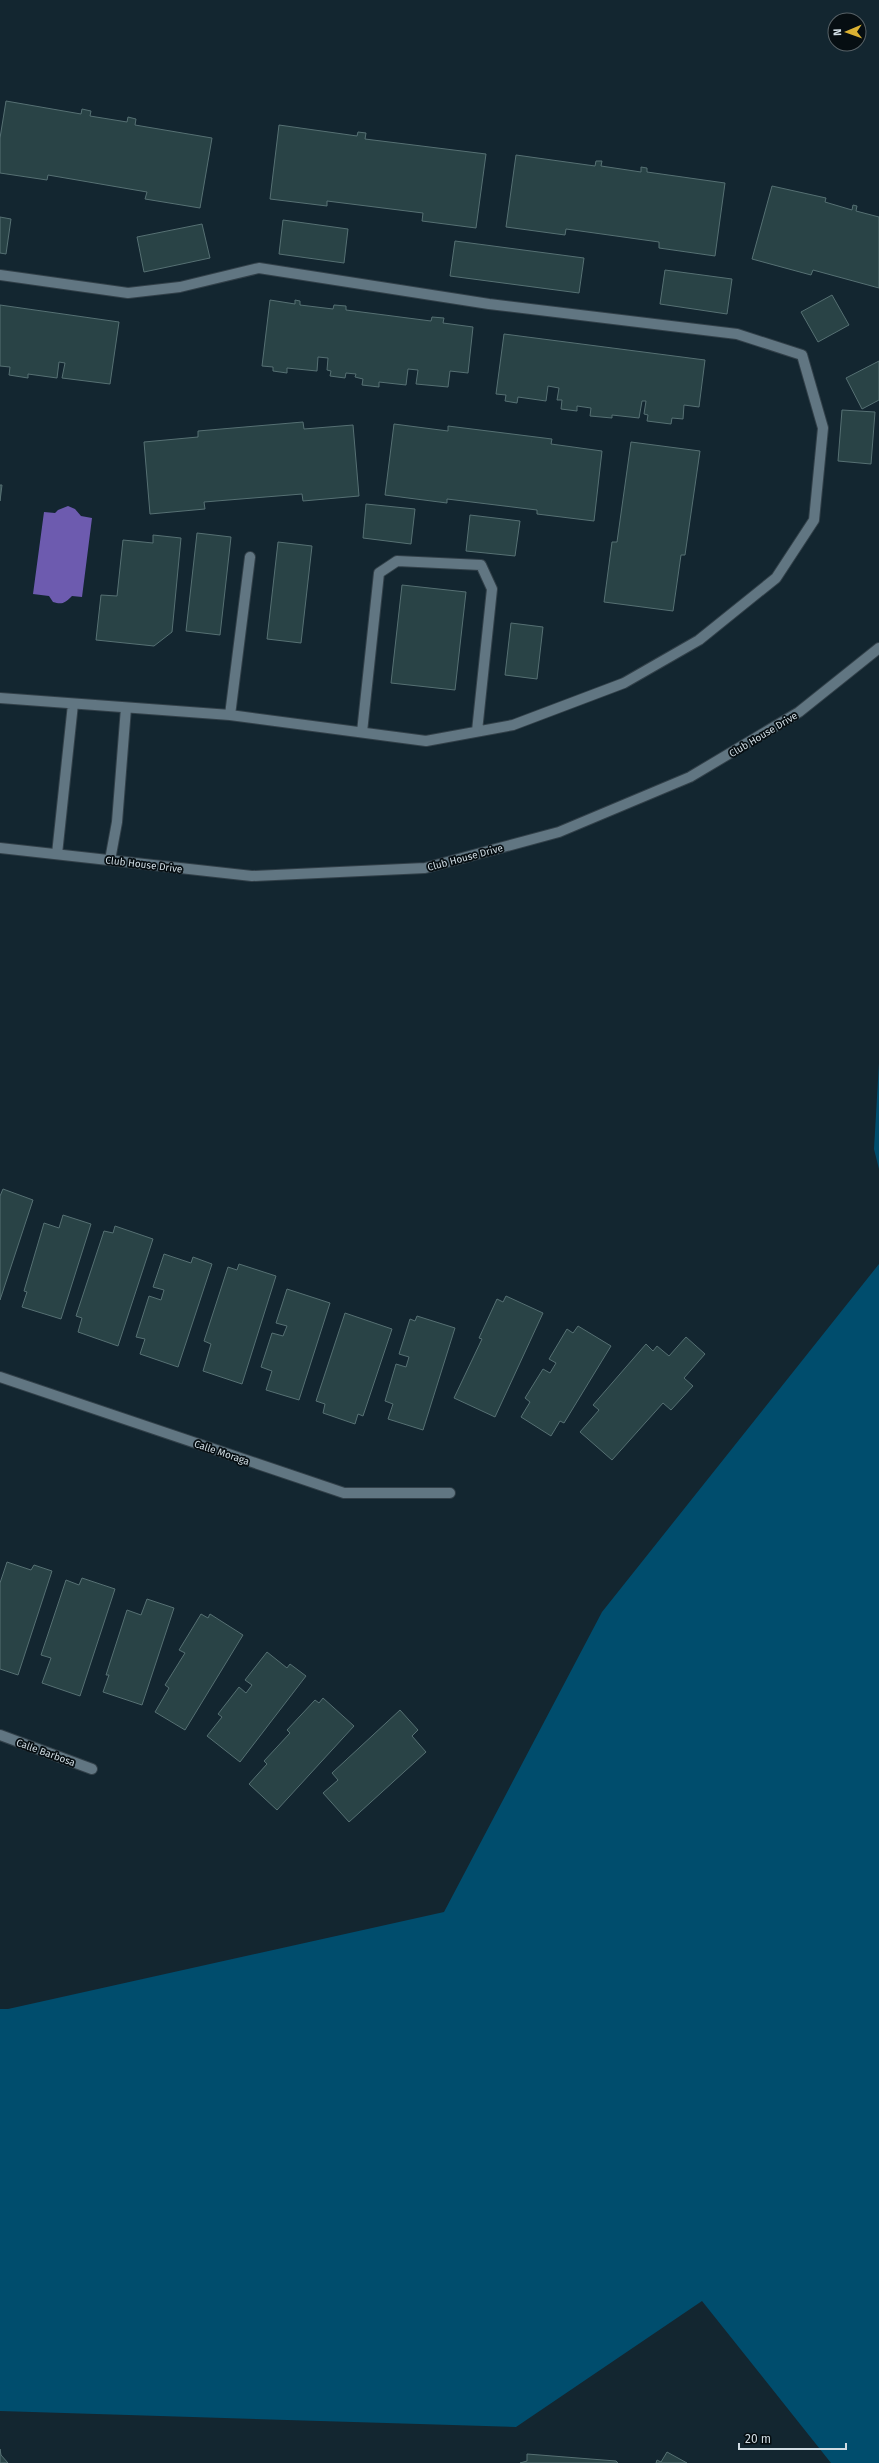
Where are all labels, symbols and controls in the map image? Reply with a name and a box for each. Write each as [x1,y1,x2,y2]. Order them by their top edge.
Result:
north arrow [827,12,867,52]
text: N [831,28,844,36]
street label: Club House Drive [727,710,800,760]
street label: Club House Drive [426,842,504,874]
street label: Club House Drive [105,854,183,876]
street label: Calle Moraga [192,1438,251,1468]
street label: Calle Barbosa [15,1737,77,1769]
scale bar [739,2425,846,2451]
text: 20 m [745,2432,771,2446]

